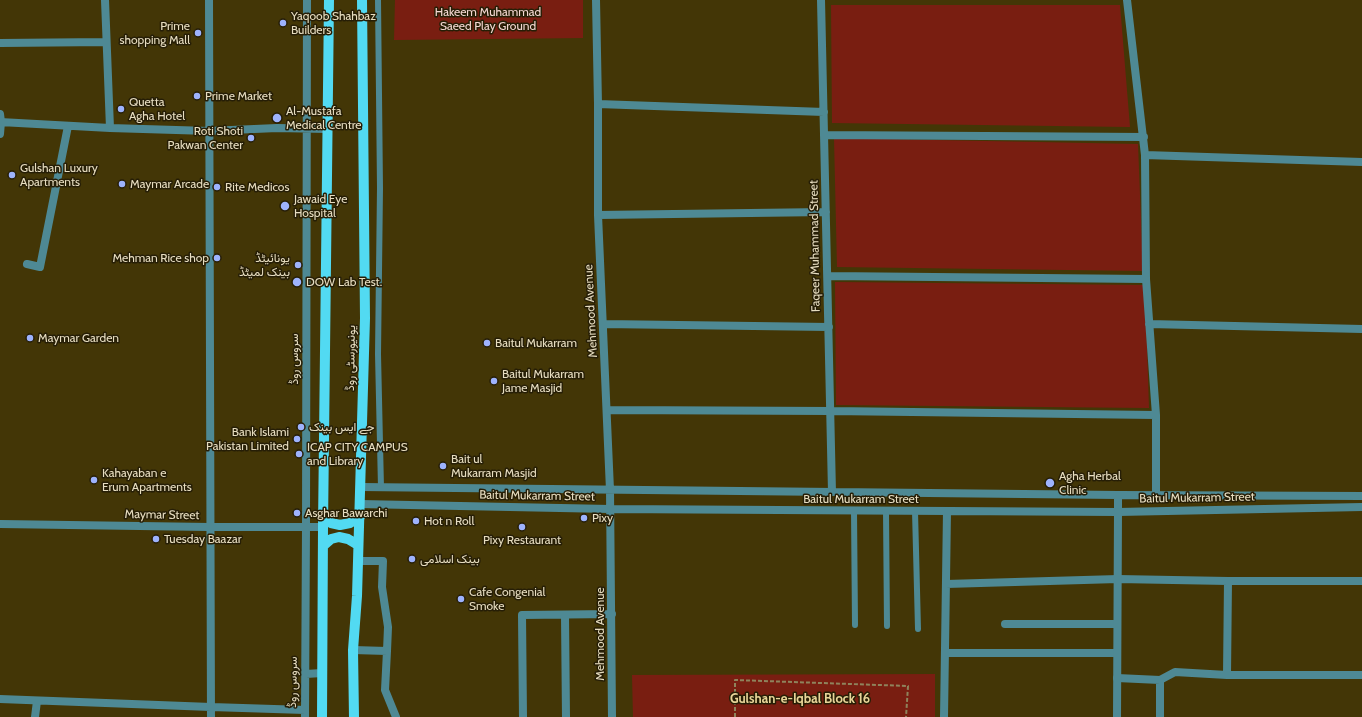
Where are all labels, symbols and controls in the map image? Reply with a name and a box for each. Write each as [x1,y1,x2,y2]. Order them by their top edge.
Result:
park label: Hakeem Muhammad Saeed Play Ground [435,5,541,33]
place label: Yaqoob Shahbaz Builders [291,9,376,37]
marker: Yaqoob Shahbaz Builders [278,18,288,28]
place label: Prime shopping Mall [120,19,190,47]
marker: Prime shopping Mall [193,28,203,38]
place label: Prime Market [205,89,272,103]
marker: Prime Market [192,91,202,101]
place label: Quetta Agha Hotel [129,95,185,123]
marker: Quetta Agha Hotel [116,104,126,114]
place label: Al-Mustafa Medical Centre [286,104,361,132]
marker: Al-Mustafa Medical Centre [271,112,283,124]
place label: Roti Shoti Pakwan Center [167,124,243,152]
marker: Roti Shoti Pakwan Center [246,133,256,143]
place label: Gulshan Luxury Apartments [20,161,98,189]
marker: Gulshan Luxury Apartments [7,170,17,180]
place label: Maymar Arcade [130,177,209,191]
marker: Maymar Arcade [117,179,127,189]
place label: Rite Medicos [225,180,289,194]
street label: Faqeer Muhammad Street [807,180,823,312]
marker: Rite Medicos [212,182,222,192]
place label: Jawaid Eye Hospital [294,192,347,220]
marker: Jawaid Eye Hospital [279,200,291,212]
place label: Mehman Rice shop [112,251,209,265]
place label: یونائیٹڈ بینک لمیٹڈ [239,251,290,279]
marker: Mehman Rice shop [212,253,222,263]
marker: یونائیٹڈ بینک لمیٹڈ [293,260,303,270]
street label: Mehmood Avenue [581,264,601,358]
place label: DOW Lab Test. [306,275,382,289]
marker: DOW Lab Test. [291,276,303,288]
street label: یونیورسٹی روڈ [343,325,359,391]
place label: Maymar Garden [38,331,119,345]
marker: Maymar Garden [25,333,35,343]
street label: سروس روڈ [287,333,301,385]
place label: Baitul Mukarram [495,336,577,350]
marker: Baitul Mukarram [482,338,492,348]
place label: Baitul Mukarram Jame Masjid [502,367,584,395]
marker: Baitul Mukarram Jame Masjid [489,376,499,386]
place label: جے ایس بینک [309,420,374,434]
marker: جے ایس بینک [296,422,306,432]
place label: Bank Islami Pakistan Limited [206,425,289,453]
marker: Bank Islami Pakistan Limited [292,434,302,444]
place label: ICAP CITY CAMPUS and Library [307,440,408,468]
marker: ICAP CITY CAMPUS and Library [294,449,304,459]
place label: Bait ul Mukarram Masjid [451,452,537,480]
marker: Bait ul Mukarram Masjid [438,461,448,471]
place label: Kahayaban e Erum Apartments [102,466,192,494]
place label: Agha Herbal Clinic [1059,469,1121,497]
marker: Kahayaban e Erum Apartments [89,475,99,485]
marker: Agha Herbal Clinic [1044,477,1056,489]
street label: Baitul Mukarram Street [479,488,595,504]
street label: Baitul Mukarram Street [1139,490,1255,506]
street label: Baitul Mukarram Street [803,492,919,506]
place label: Asghar Bawarchi [305,506,387,520]
street label: Maymar Street [124,507,200,523]
marker: Asghar Bawarchi [292,508,302,518]
place label: Pixy [592,511,613,525]
marker: Pixy [579,513,589,523]
place label: Hot n Roll [424,514,474,528]
marker: Hot n Roll [411,516,421,526]
marker: Pixy Restaurant [517,522,527,532]
place label: Tuesday Baazar [164,532,242,546]
place label: Pixy Restaurant [483,533,561,547]
marker: Tuesday Baazar [151,534,161,544]
place label: بینک اسلامی [420,552,480,566]
marker: بینک اسلامی [407,554,417,564]
place label: Cafe Congenial Smoke [469,585,545,613]
street label: Mehmood Avenue [593,587,607,681]
marker: Cafe Congenial Smoke [456,594,466,604]
street label: سروس روڈ [285,656,301,708]
district label: Gulshan-e-Iqbal Block 16 [730,691,870,707]

